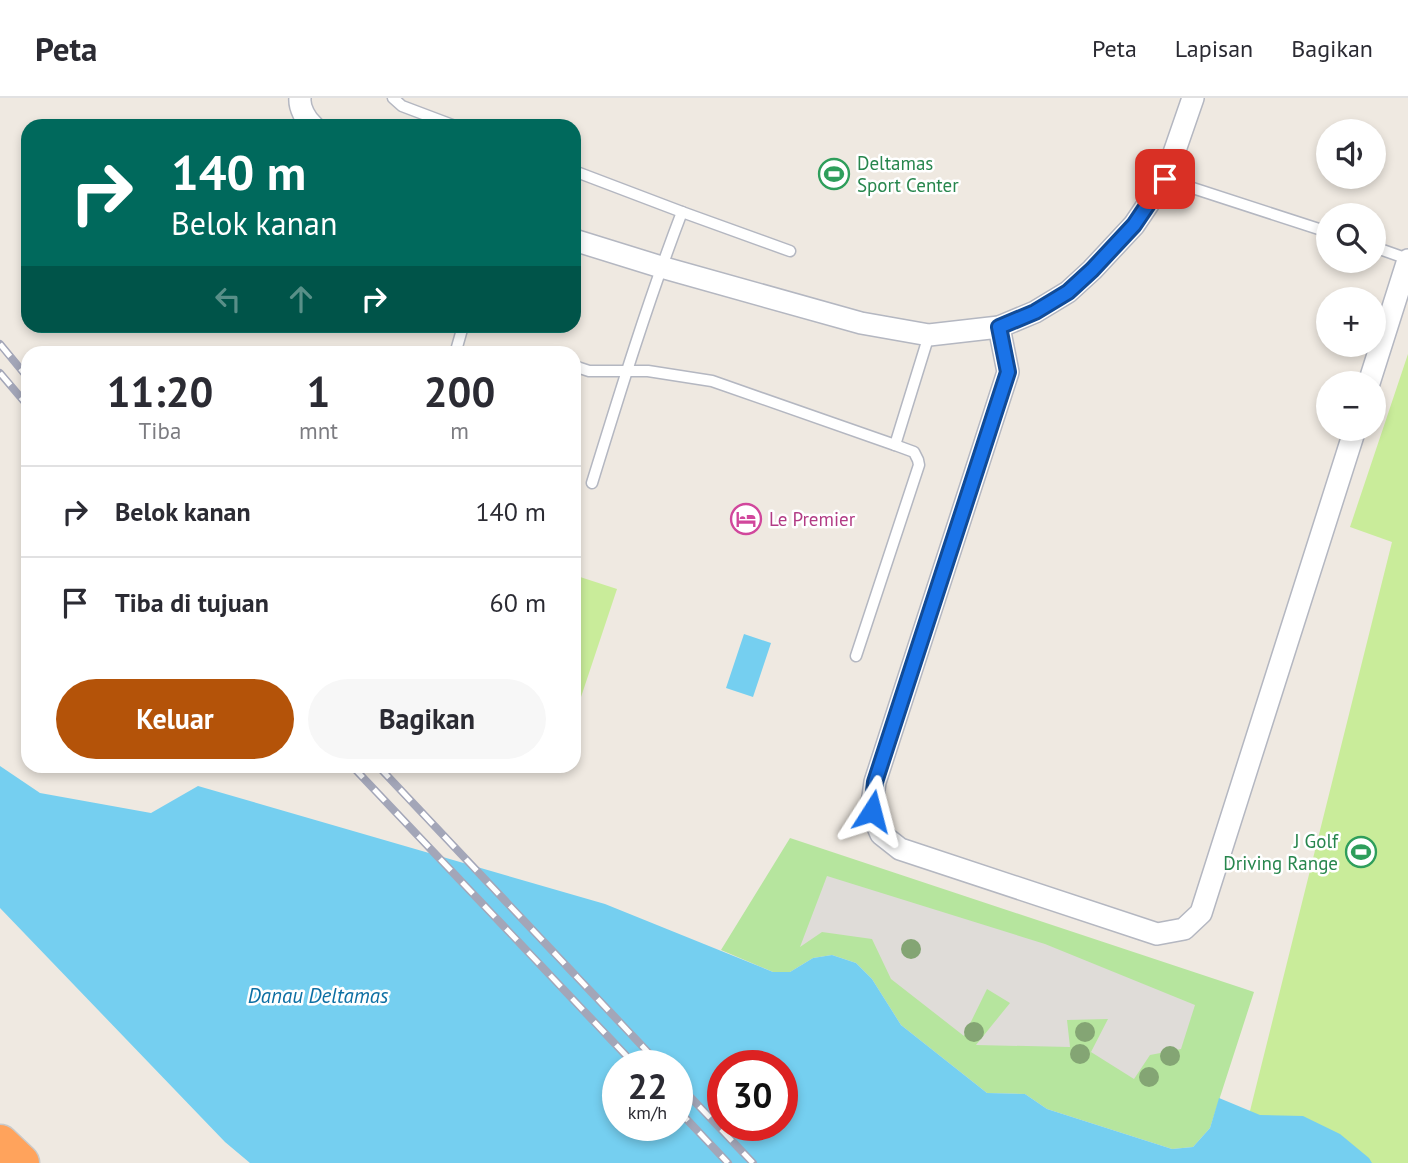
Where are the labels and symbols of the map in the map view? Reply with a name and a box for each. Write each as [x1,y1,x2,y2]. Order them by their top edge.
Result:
pin [1135,149,1195,209]
place label: Deltamas Sport Center [857,151,959,197]
sports icon: Deltamas Sport Center [817,157,851,191]
hotel icon: Le Premier [729,502,763,536]
place label: Le Premier [769,507,856,531]
position arrow [835,774,909,848]
place label: J Golf Driving Range [1223,829,1339,875]
sports icon: J Golf Driving Range [1344,835,1378,869]
water label: Danau Deltamas [248,982,389,1009]
speed limit sign: 30 [707,1050,798,1141]

